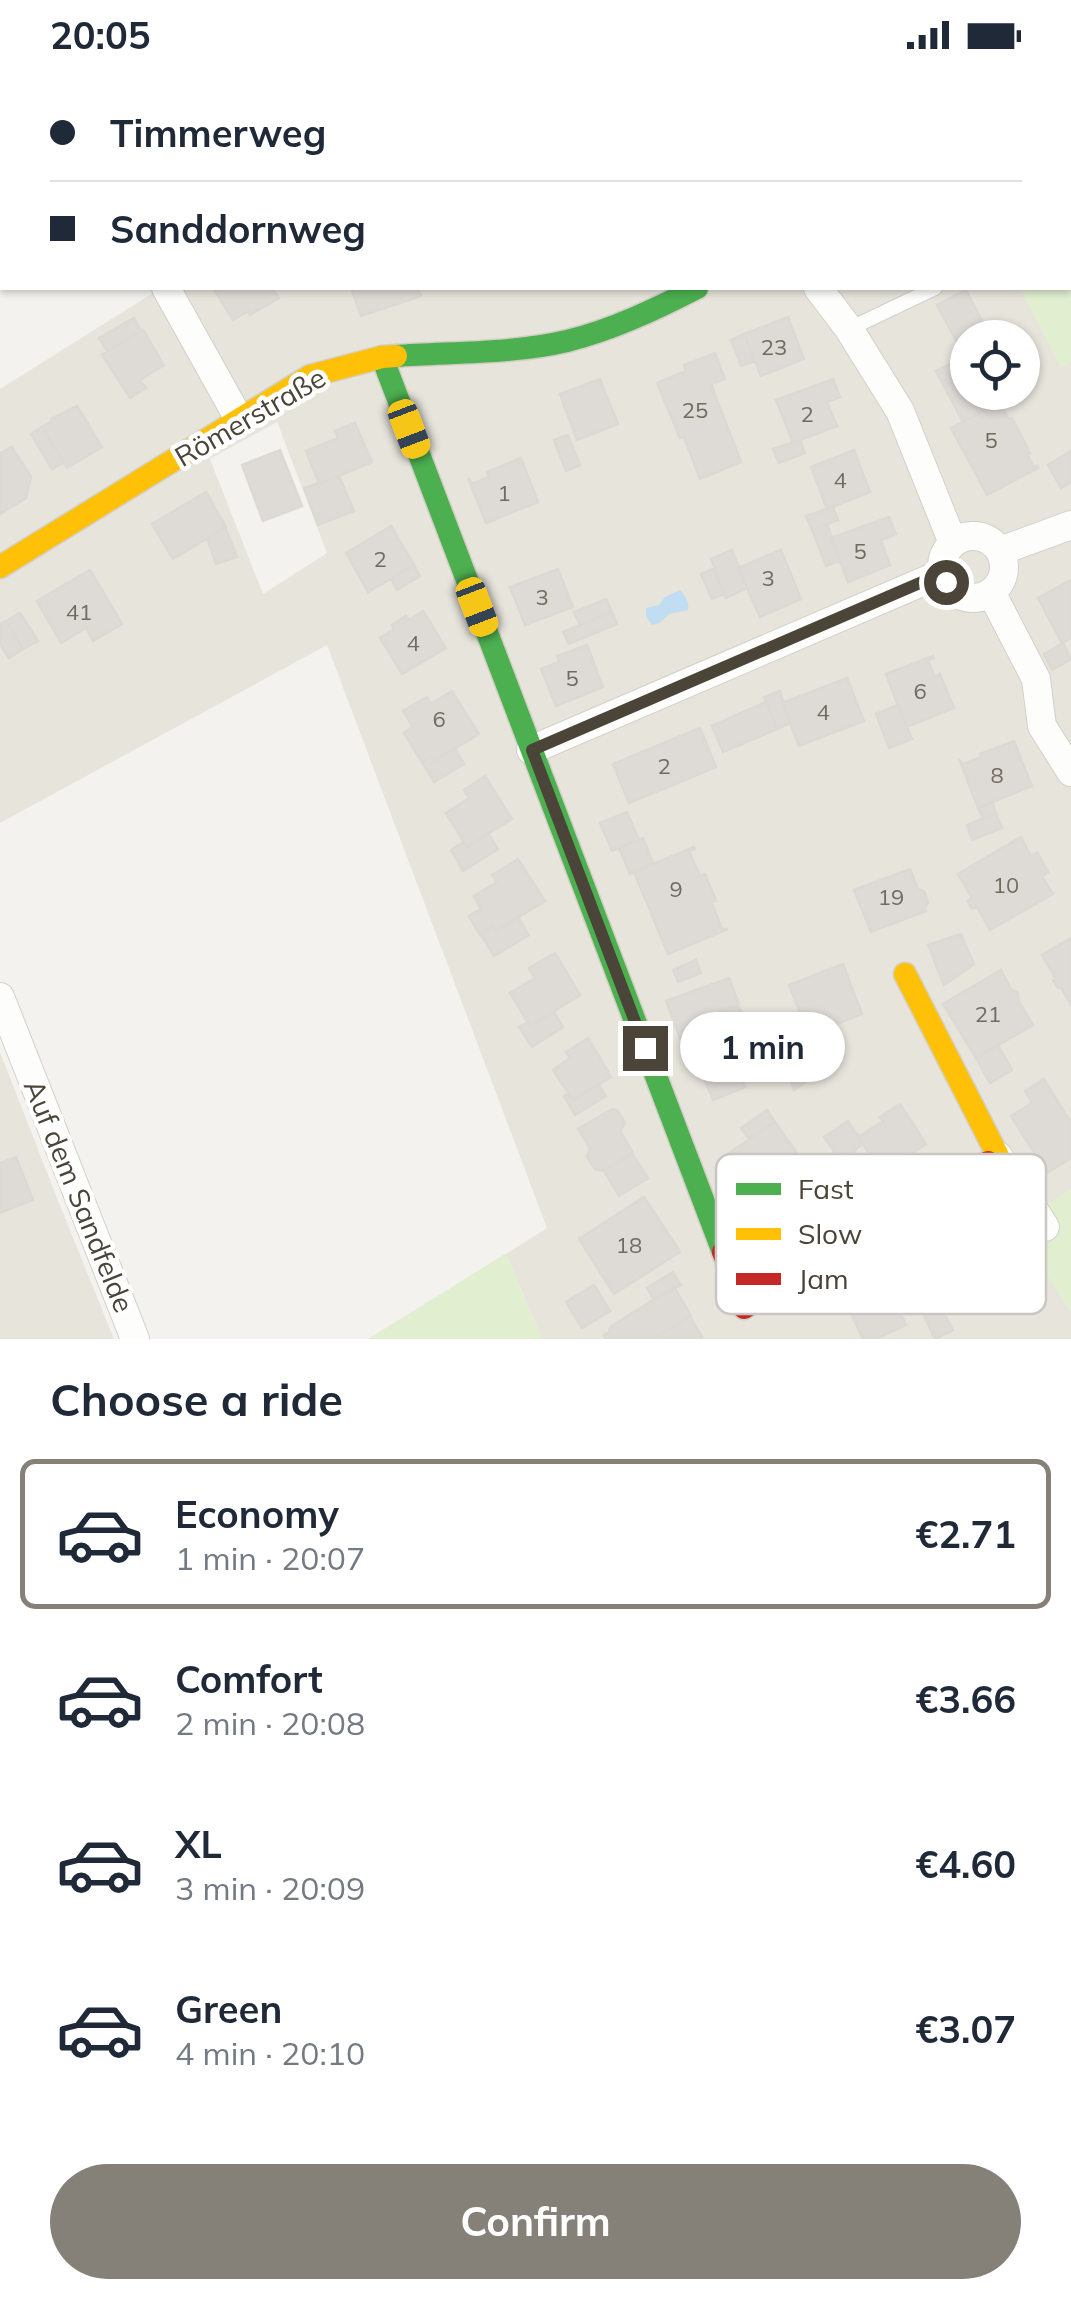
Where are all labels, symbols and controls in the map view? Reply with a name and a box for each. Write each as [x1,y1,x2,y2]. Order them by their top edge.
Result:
text: 20:05 [50,11,151,59]
text: Timmerweg [110,109,326,157]
text: Sanddornweg [110,205,366,253]
map controls [950,320,1040,410]
button: locate [950,320,1040,410]
house number: 23 [761,333,787,361]
street label: Römerstraße [168,359,331,474]
car [384,396,434,462]
house number: 25 [682,396,708,424]
house number: 2 [800,400,814,428]
house number: 5 [984,426,998,454]
house number: 4 [833,466,847,494]
house number: 1 [497,479,511,507]
house number: 5 [853,537,867,565]
house number: 2 [373,545,387,573]
route start [924,560,969,605]
house number: 3 [761,564,775,592]
car [452,574,502,640]
house number: 3 [535,583,549,611]
house number: 41 [66,598,92,626]
house number: 4 [406,629,420,657]
house number: 5 [565,664,579,692]
house number: 6 [913,677,927,705]
house number: 4 [816,698,830,726]
house number: 6 [432,705,446,733]
house number: 2 [657,752,671,780]
house number: 8 [990,761,1004,789]
house number: 10 [993,871,1019,899]
house number: 9 [669,875,683,903]
house number: 19 [878,883,904,911]
house number: 21 [975,1000,1001,1028]
callout: 1 min [680,1013,845,1083]
route end [623,1026,668,1071]
text: 1 min [720,1027,805,1067]
street label: Auf dem Sandfelde [17,1074,142,1317]
legend [716,1154,1046,1314]
text: Fast [798,1171,854,1206]
text: Slow [798,1216,862,1251]
house number: 18 [616,1231,642,1259]
text: Jam [798,1261,849,1296]
text: Choose a ride [50,1371,343,1427]
icon: car [55,1489,145,1579]
text: Economy [175,1490,339,1538]
text: €2.71 [915,1510,1016,1558]
text: 1 min · 20:07 [175,1538,365,1578]
icon: car [55,1654,145,1744]
text: Comfort [175,1655,323,1703]
text: €3.66 [915,1675,1016,1723]
text: 2 min · 20:08 [175,1703,365,1743]
icon: car [55,1819,145,1909]
text: XL [175,1820,222,1868]
text: €4.60 [915,1840,1016,1888]
text: 3 min · 20:09 [175,1868,365,1908]
icon: car [55,1984,145,2074]
text: Green [175,1985,282,2033]
text: €3.07 [915,2005,1016,2053]
text: 4 min · 20:10 [175,2033,365,2073]
button: Confirm [50,2164,1021,2279]

